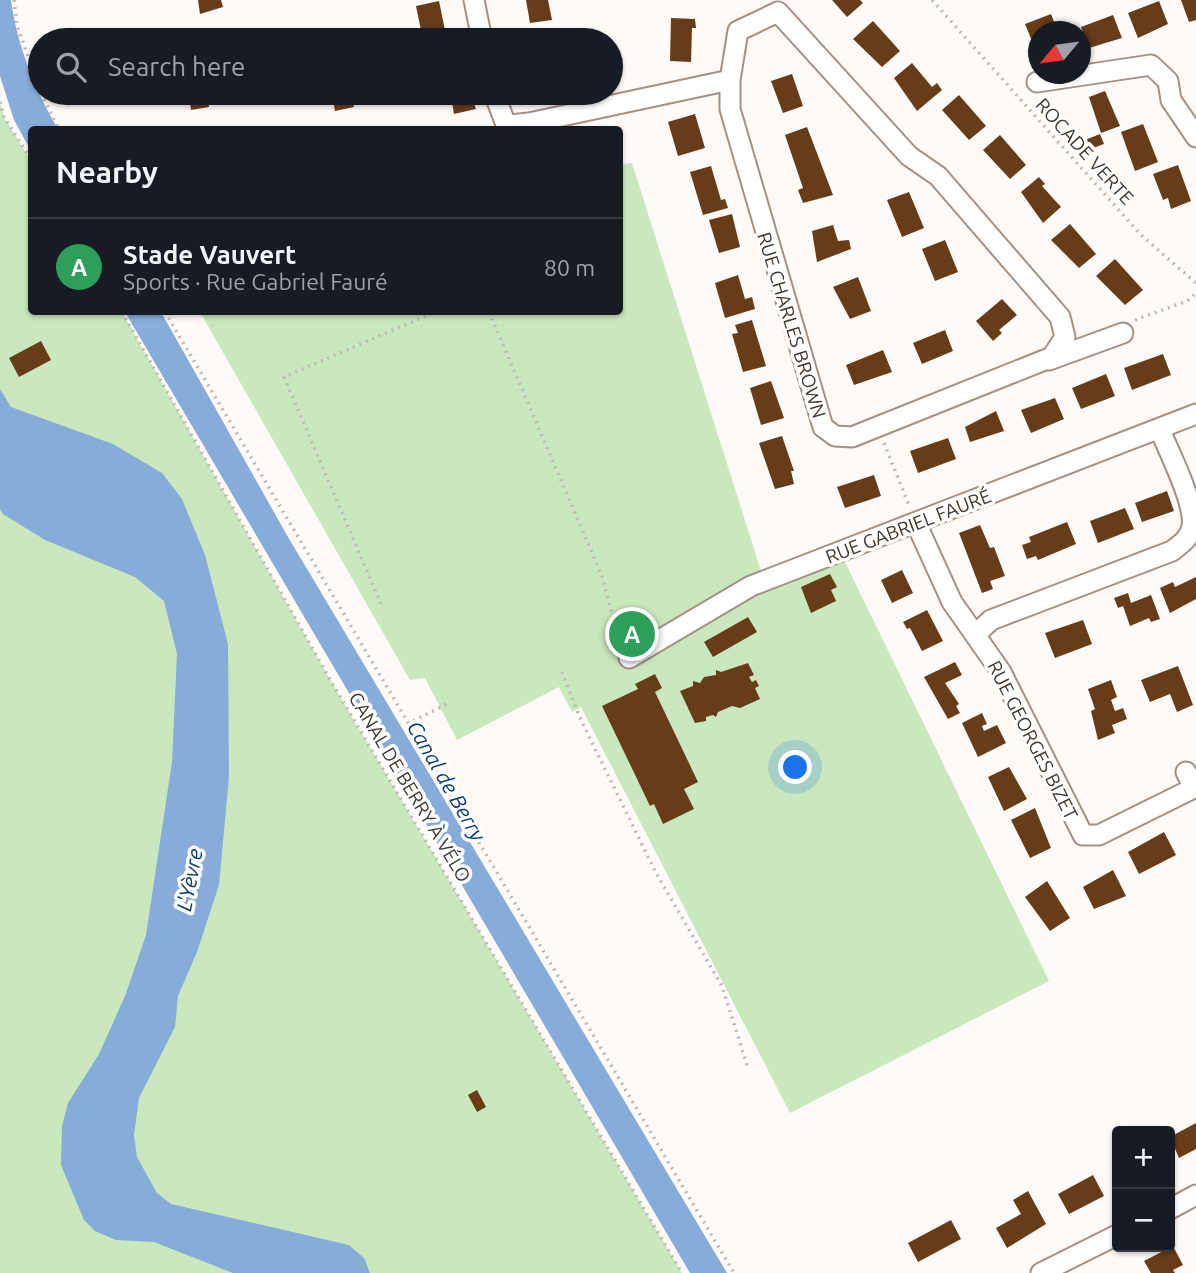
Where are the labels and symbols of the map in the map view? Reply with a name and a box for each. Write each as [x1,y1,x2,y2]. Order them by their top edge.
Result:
north arrow [1028,21,1091,84]
street label: ROCADE VERTE [1032,93,1138,209]
street label: RUE CHARLES BROWN [753,229,831,421]
street label: RUE GABRIEL FAURÉ [822,484,994,568]
pin: A [609,608,655,660]
street label: RUE GEORGES BIZET [983,657,1083,824]
street label: CANAL DE BERRY À VÉLO [345,688,475,886]
water label: Canal de Berry [403,716,491,846]
your location [778,750,812,784]
water label: L'Yèvre [171,846,207,913]

